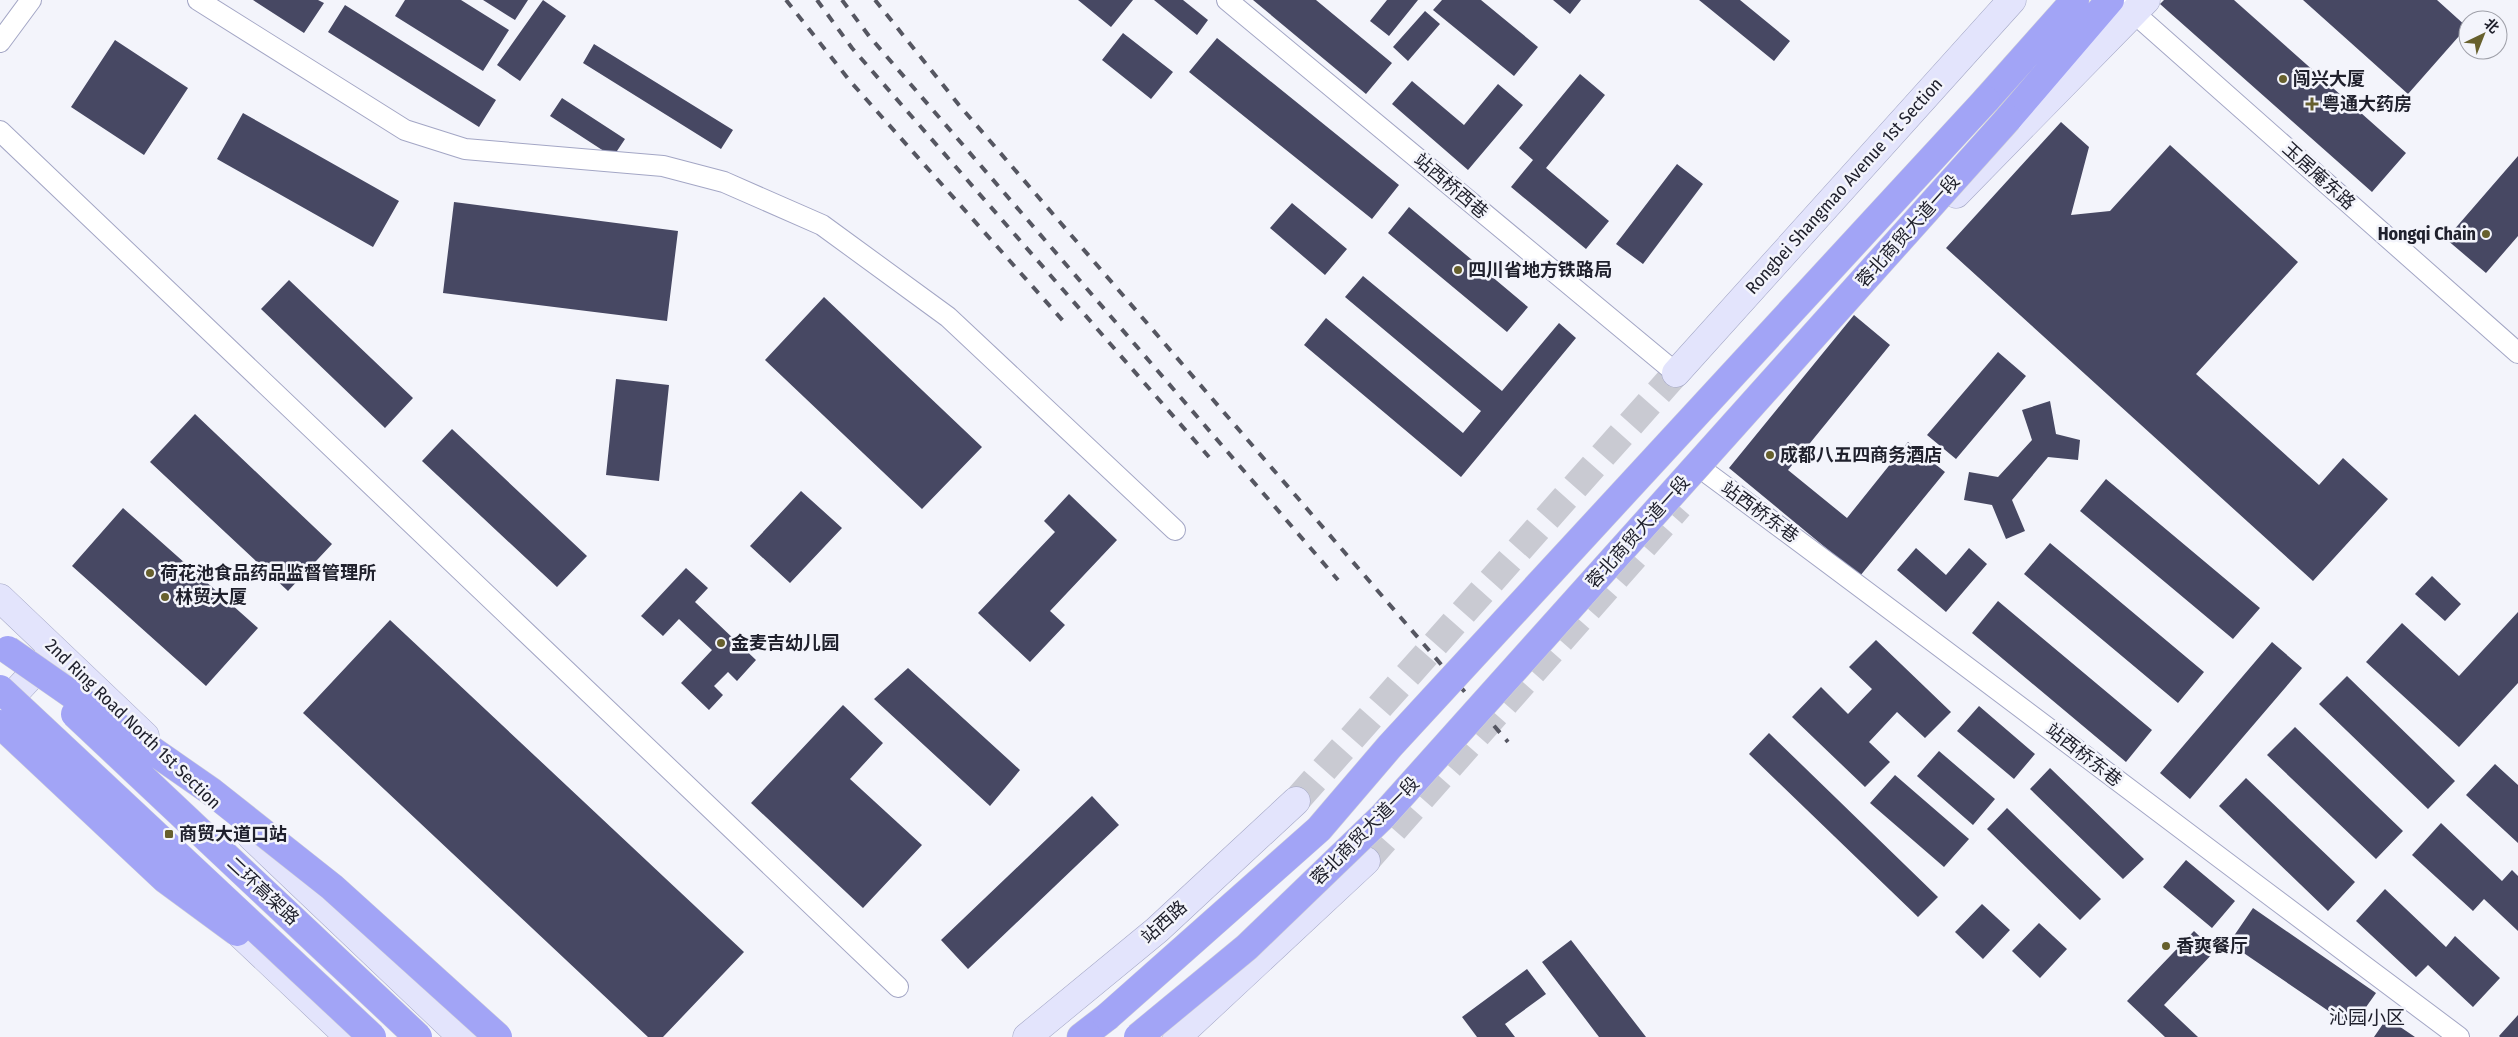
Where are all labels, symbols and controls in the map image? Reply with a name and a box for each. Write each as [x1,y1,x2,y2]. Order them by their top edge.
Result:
north arrow [2458,10,2508,60]
text: 北 [2481,15,2502,37]
place label: 闯兴大厦 [2293,68,2365,90]
street label: Rongbei Shangmao Avenue 1st Section [1741,73,1947,299]
marker: 闯兴大厦 [2277,73,2289,85]
place label: 粤通大药房 [2322,93,2412,115]
marker: 粤通大药房 [2306,98,2318,110]
street label: 玉居庵东路 [2278,138,2360,214]
street label: 站西桥西巷 [1409,149,1493,223]
street label: 蓉北商贸大道一段 [1852,170,1964,292]
place label: Hongqi Chain [2378,223,2476,245]
marker: Hongqi Chain [2480,228,2492,240]
place label: 四川省地方铁路局 [1468,259,1612,281]
marker: 四川省地方铁路局 [1452,264,1464,276]
place label: 成都八五四商务酒店 [1780,444,1942,466]
marker: 成都八五四商务酒店 [1764,449,1776,461]
street label: 蓉北商贸大道一段 [1582,471,1694,593]
street label: 站西桥东巷 [1717,477,1803,547]
place label: 荷花池食品药品监督管理所 [160,562,376,584]
marker: 荷花池食品药品监督管理所 [144,567,156,579]
place label: 林贸大厦 [175,586,247,608]
marker: 林贸大厦 [159,591,171,603]
place label: 金麦吉幼儿园 [731,632,839,654]
street label: 2nd Ring Road North 1st Section [41,634,225,814]
marker: 金麦吉幼儿园 [715,637,727,649]
street label: 站西桥东巷 [2042,719,2126,791]
street label: 蓉北商贸大道一段 [1306,772,1424,890]
place label: 商贸大道口站 [179,823,287,845]
marker: 商贸大道口站 [163,828,175,840]
street label: 二环高架路 [223,852,303,930]
street label: 站西路 [1137,896,1191,948]
place label: 香爽餐厅 [2176,935,2248,957]
marker: 香爽餐厅 [2160,940,2172,952]
district label: 沁园小区 [2329,1006,2405,1029]

